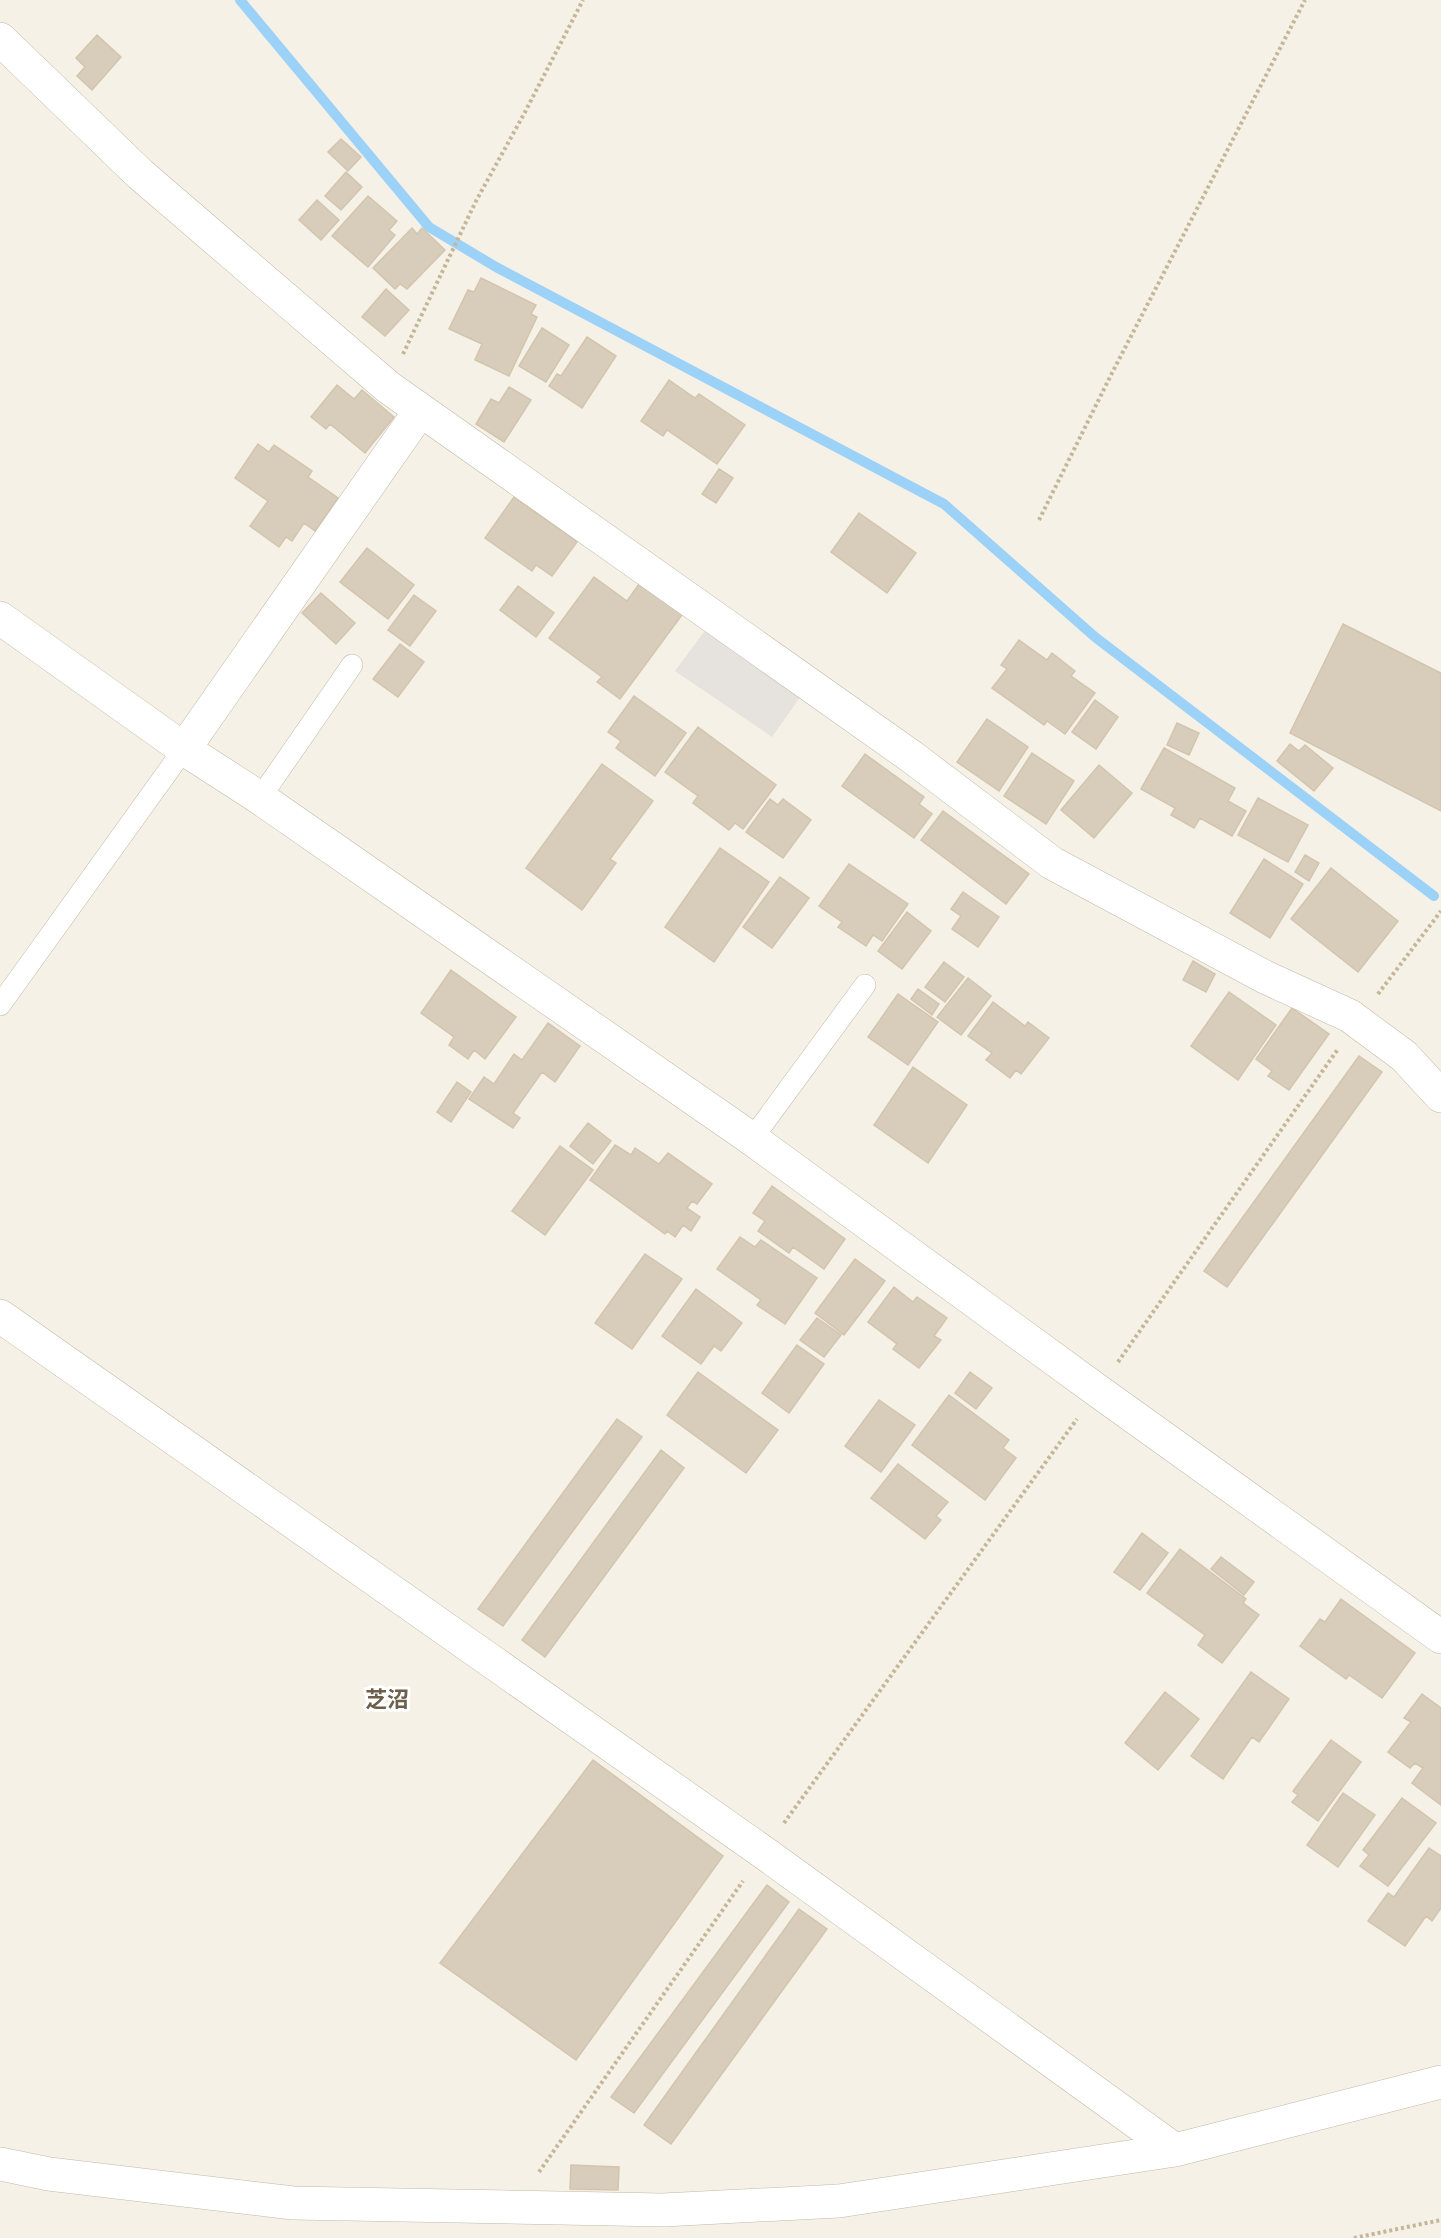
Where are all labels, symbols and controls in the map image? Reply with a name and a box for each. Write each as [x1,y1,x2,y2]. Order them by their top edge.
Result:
district label: 芝沼 [365,1687,409,1712]

